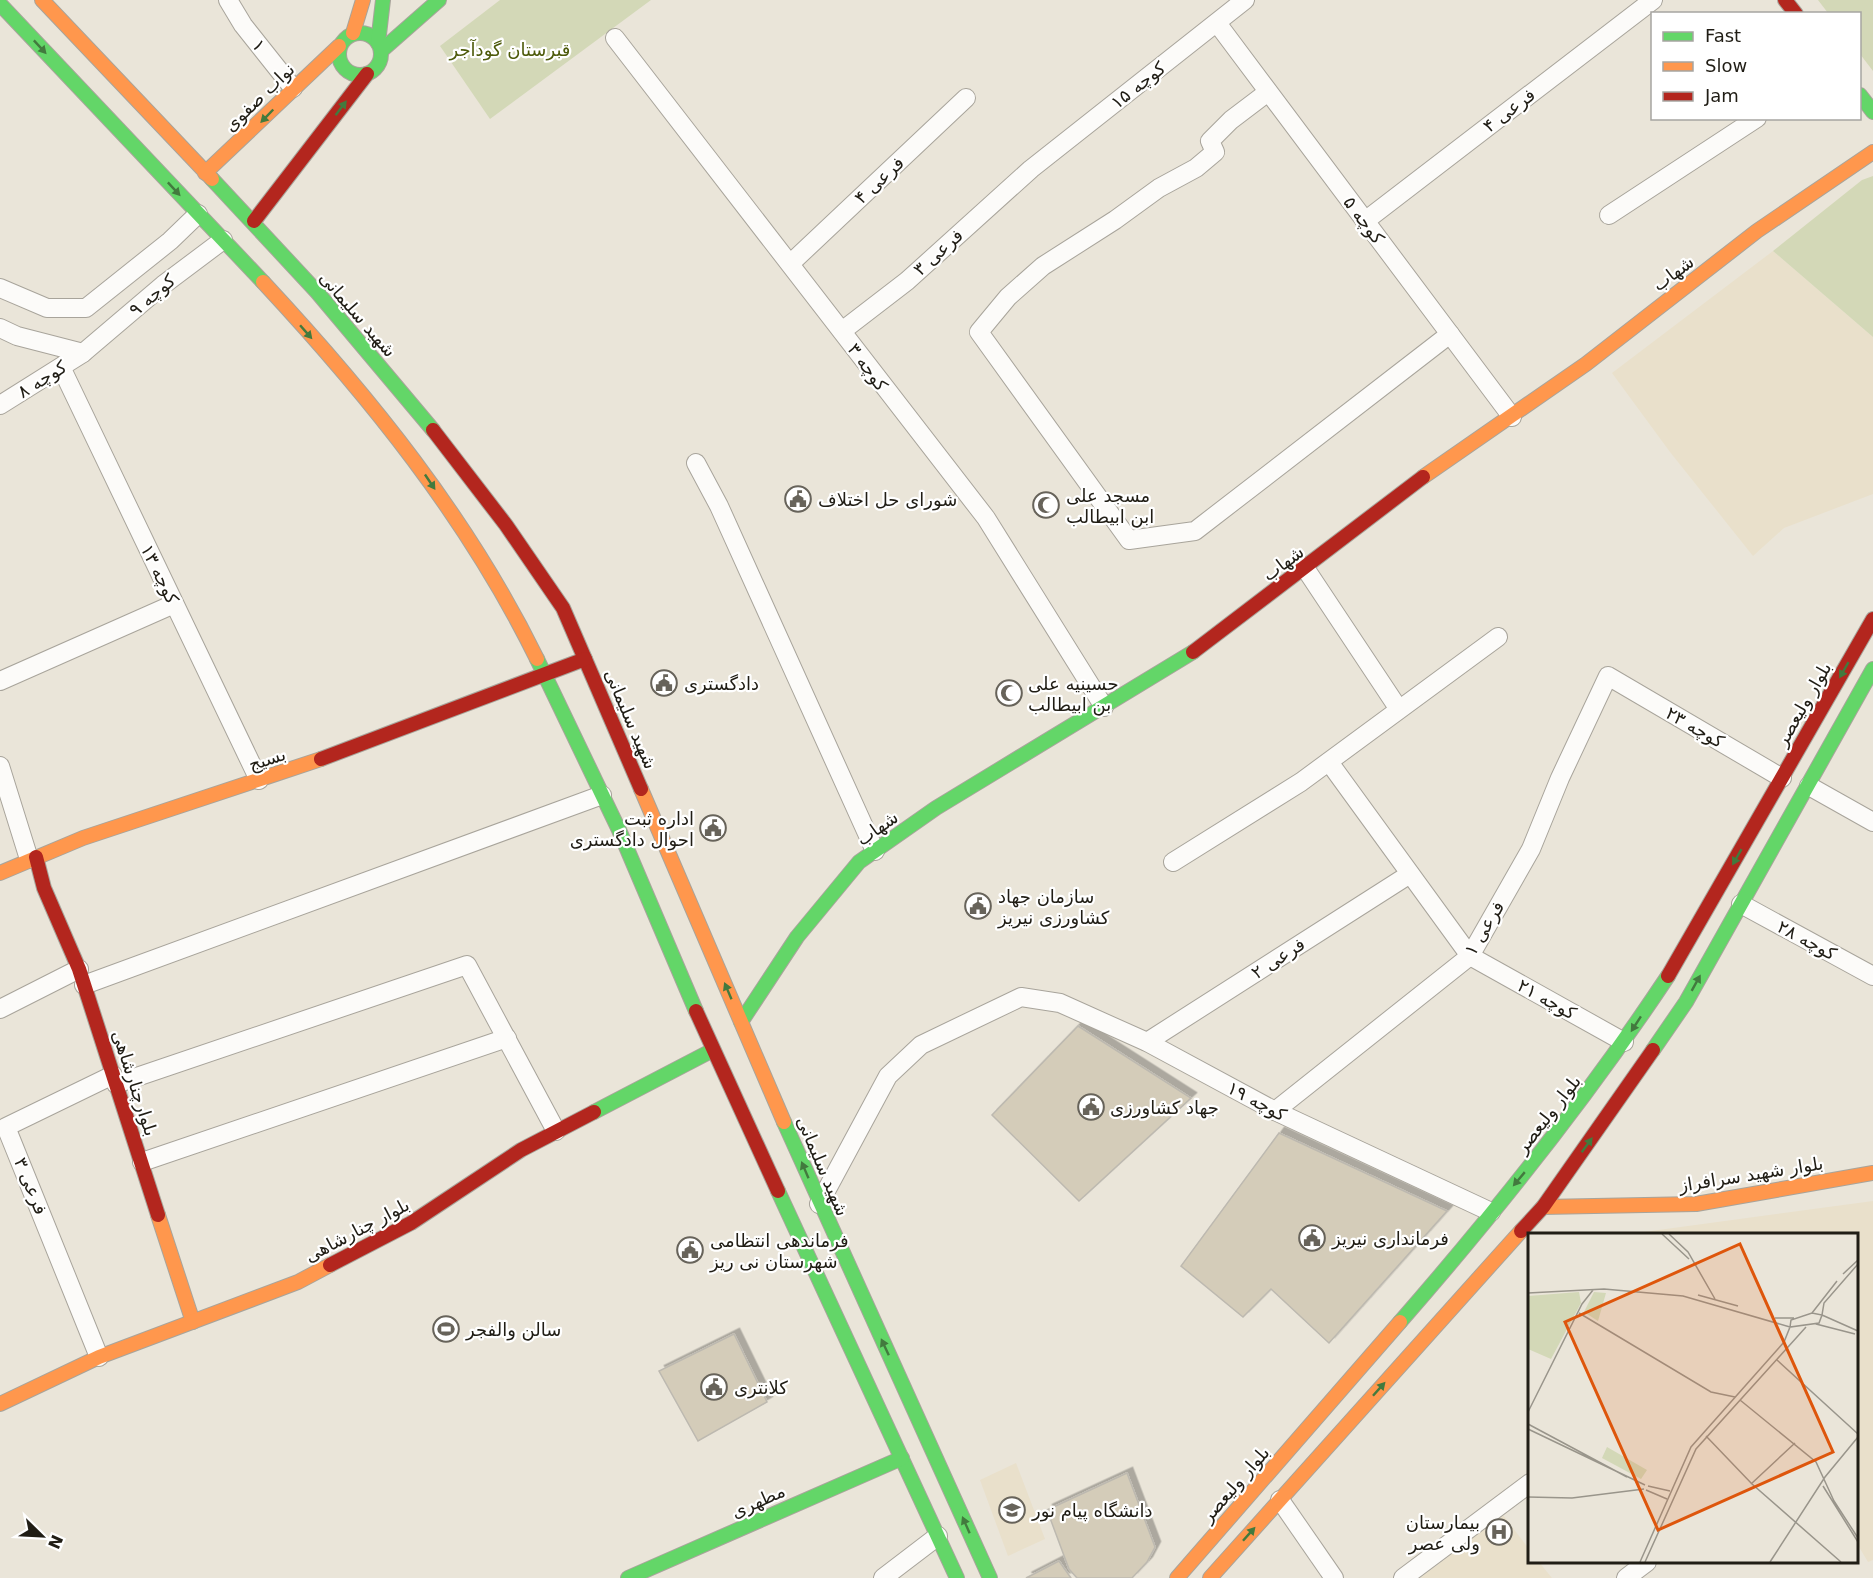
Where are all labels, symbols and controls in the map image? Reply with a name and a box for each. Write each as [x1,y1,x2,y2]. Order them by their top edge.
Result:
legend [1651,12,1861,120]
text: Fast [1705,25,1741,46]
street label: ۱ [248,35,270,55]
park label: قبرستان گودآجر [449,38,570,61]
one-way arrow [33,39,46,54]
text: Slow [1705,55,1747,76]
street label: کوچه ۱۵ [1106,57,1171,114]
street label: نواب صفوی [219,58,299,136]
street label: فرعی ۴ [1479,84,1540,137]
text: Jam [1704,85,1739,106]
one-way arrow [335,100,347,116]
one-way arrow [260,108,274,122]
street label: فرعی ۴ [850,152,909,209]
one-way arrow [167,181,181,196]
street label: کوچه ۵ [1339,192,1389,249]
street label: فرعی ۳ [909,224,968,281]
street label: شهاب [1648,251,1698,296]
street label: شهید سلیمانی [314,267,401,362]
street label: کوچه ۹ [125,269,180,321]
one-way arrow [299,324,312,339]
street label: کوچه ۳ [843,339,893,396]
street label: کوچه ۸ [14,356,71,403]
one-way arrow [425,474,436,490]
public building icon: شورای حل اختلاف [783,484,813,514]
place label: مسجد علی ابن ابیطالب [1066,485,1154,528]
place label: شورای حل اختلاف [818,489,957,511]
mosque icon: مسجد علی ابن ابیطالب [1031,490,1061,520]
street label: کوچه ۱۳ [136,541,184,608]
street label: شهاب [1258,541,1308,586]
street label: بلوار ولیعصر [1770,658,1836,751]
one-way arrow [1839,661,1849,678]
street label: شهید سلیمانی [600,666,661,772]
public building icon: دادگستری [649,668,679,698]
place label: دادگستری [684,673,759,695]
place label: حسینیه علی بن ابیطالب [1028,673,1119,716]
mosque icon: حسینیه علی بن ابیطالب [994,678,1024,708]
street label: کوچه ۲۳ [1662,702,1728,753]
street label: بسیج [246,743,289,776]
street label: شهاب [852,806,902,851]
place label: اداره ثبت احوال دادگستری [570,808,694,851]
public building icon: اداره ثبت احوال دادگستری [698,813,728,843]
one-way arrow [1732,849,1742,866]
place label: سازمان جهاد کشاورزی نیریز [997,886,1110,929]
public building icon: سازمان جهاد کشاورزی نیریز [963,891,993,921]
street label: فرعی ۱ [1460,897,1509,960]
street label: کوچه ۲۸ [1773,916,1840,965]
street label: فرعی ۲ [1247,933,1309,984]
street label: کوچه ۲۱ [1514,974,1580,1025]
one-way arrow [1691,975,1701,992]
one-way arrow [723,981,733,999]
one-way arrow [1631,1016,1642,1032]
street label: بلوارچنارشاهی [107,1028,162,1139]
street label: بلوار ولیعصر [1510,1071,1586,1159]
street label: کوچه ۱۹ [1223,1077,1290,1126]
public building icon: جهاد کشاورزی [1076,1092,1106,1122]
place label: جهاد کشاورزی [1110,1097,1219,1119]
street label: شهید سلیمانی [792,1113,853,1219]
one-way arrow [1581,1137,1593,1153]
street label: بلوار شهید سرافراز [1676,1152,1825,1197]
street label: فرعی ۳ [9,1154,52,1218]
one-way arrow [800,1160,810,1178]
one-way arrow [1512,1171,1525,1187]
street label: بلوار چنارشاهی [301,1194,413,1267]
public building icon: فرمانداری نیریز [1297,1223,1327,1253]
place label: فرمانداری نیریز [1331,1228,1449,1250]
place label: فرماندهی انتظامی شهرستان نی ریز [709,1230,849,1273]
inset map [1528,1233,1858,1563]
public building icon: فرماندهی انتظامی شهرستان نی ریز [675,1235,705,1265]
sports icon: سالن والفجر [431,1314,461,1344]
place label: سالن والفجر [465,1319,561,1341]
one-way arrow [881,1339,890,1356]
public building icon: کلانتری [699,1372,729,1402]
place label: کلانتری [734,1377,788,1399]
one-way arrow [1372,1382,1385,1397]
street label: بلوار ولیعصر [1196,1442,1274,1528]
street label: مطهری [728,1480,789,1523]
school or university icon: دانشگاه پیام نور [997,1495,1027,1525]
place label: دانشگاه پیام نور [1031,1500,1152,1522]
north arrow [12,1506,72,1566]
place label: بیمارستان ولی عصر [1406,1512,1480,1555]
one-way arrow [961,1515,971,1533]
hospital icon: بیمارستان ولی عصر [1484,1517,1514,1547]
one-way arrow [1242,1527,1255,1542]
text: N [44,1532,67,1552]

